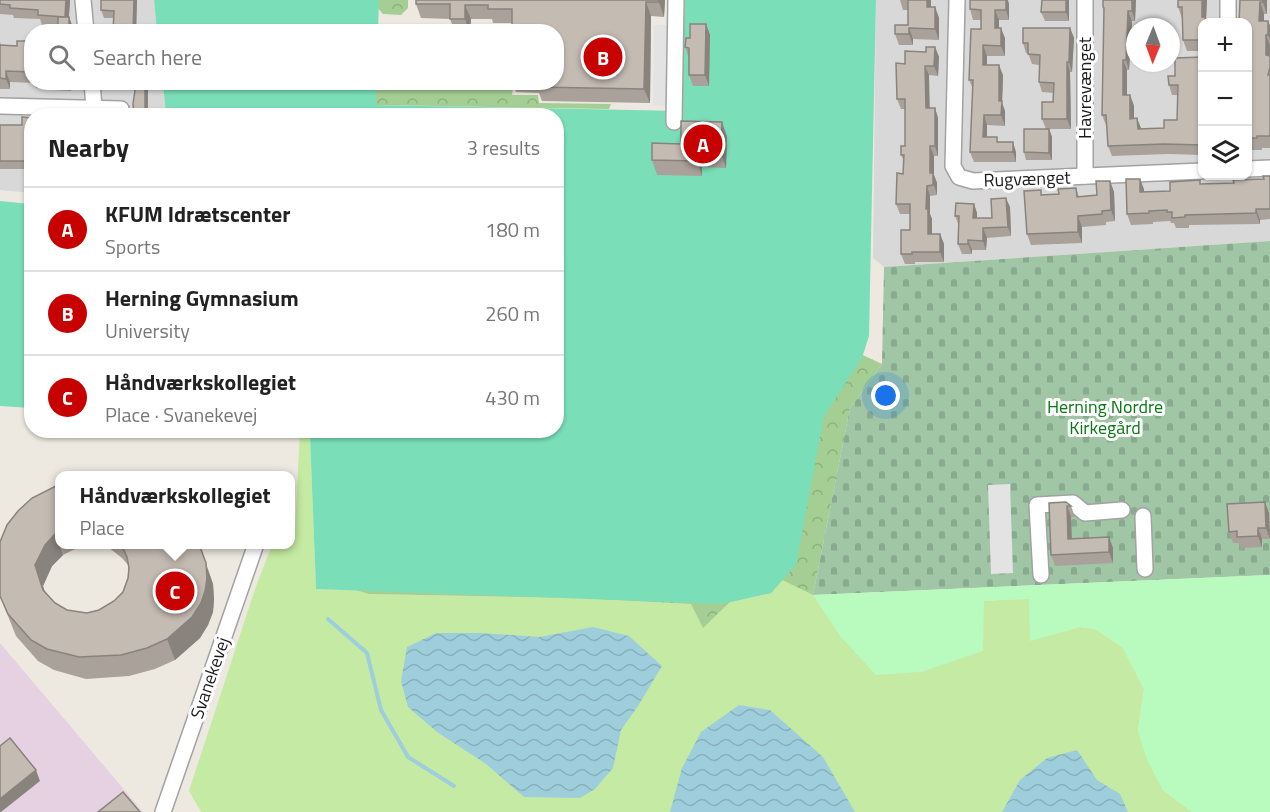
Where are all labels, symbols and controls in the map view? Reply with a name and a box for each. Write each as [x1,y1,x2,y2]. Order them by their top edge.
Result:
north arrow [1126,18,1180,72]
map controls [1198,18,1252,180]
button: + [1198,18,1252,72]
search box [24,24,564,90]
pin: B [584,34,622,80]
street label: Havrevænget [1071,36,1098,139]
text: Search here [93,40,202,74]
icon: search [45,41,78,74]
button: − [1198,72,1252,126]
pin: A [684,122,722,166]
button: layers [1198,126,1252,180]
text: Nearby [48,128,129,167]
text: 3 results [467,132,540,163]
street label: Rugvænget [983,163,1072,194]
text: KFUM Idrætscenter [105,197,290,231]
text: A [61,214,74,245]
text: 180 m [485,214,540,245]
text: Sports [105,231,160,262]
text: Herning Gymnasium [105,281,299,315]
text: B [61,298,74,329]
text: 260 m [485,298,540,329]
text: University [105,315,190,346]
text: Håndværkskollegiet [105,365,296,399]
your location [871,381,900,410]
text: C [62,382,73,413]
text: 430 m [485,382,540,413]
park label: Herning Nordre Kirkegård [1047,393,1163,441]
text: Place · Svanekevej [105,399,257,430]
popup [55,471,295,549]
text: Håndværkskollegiet [80,478,270,512]
text: Place [80,512,125,543]
pin: C [156,568,195,614]
street label: Svanekevej [183,633,236,722]

